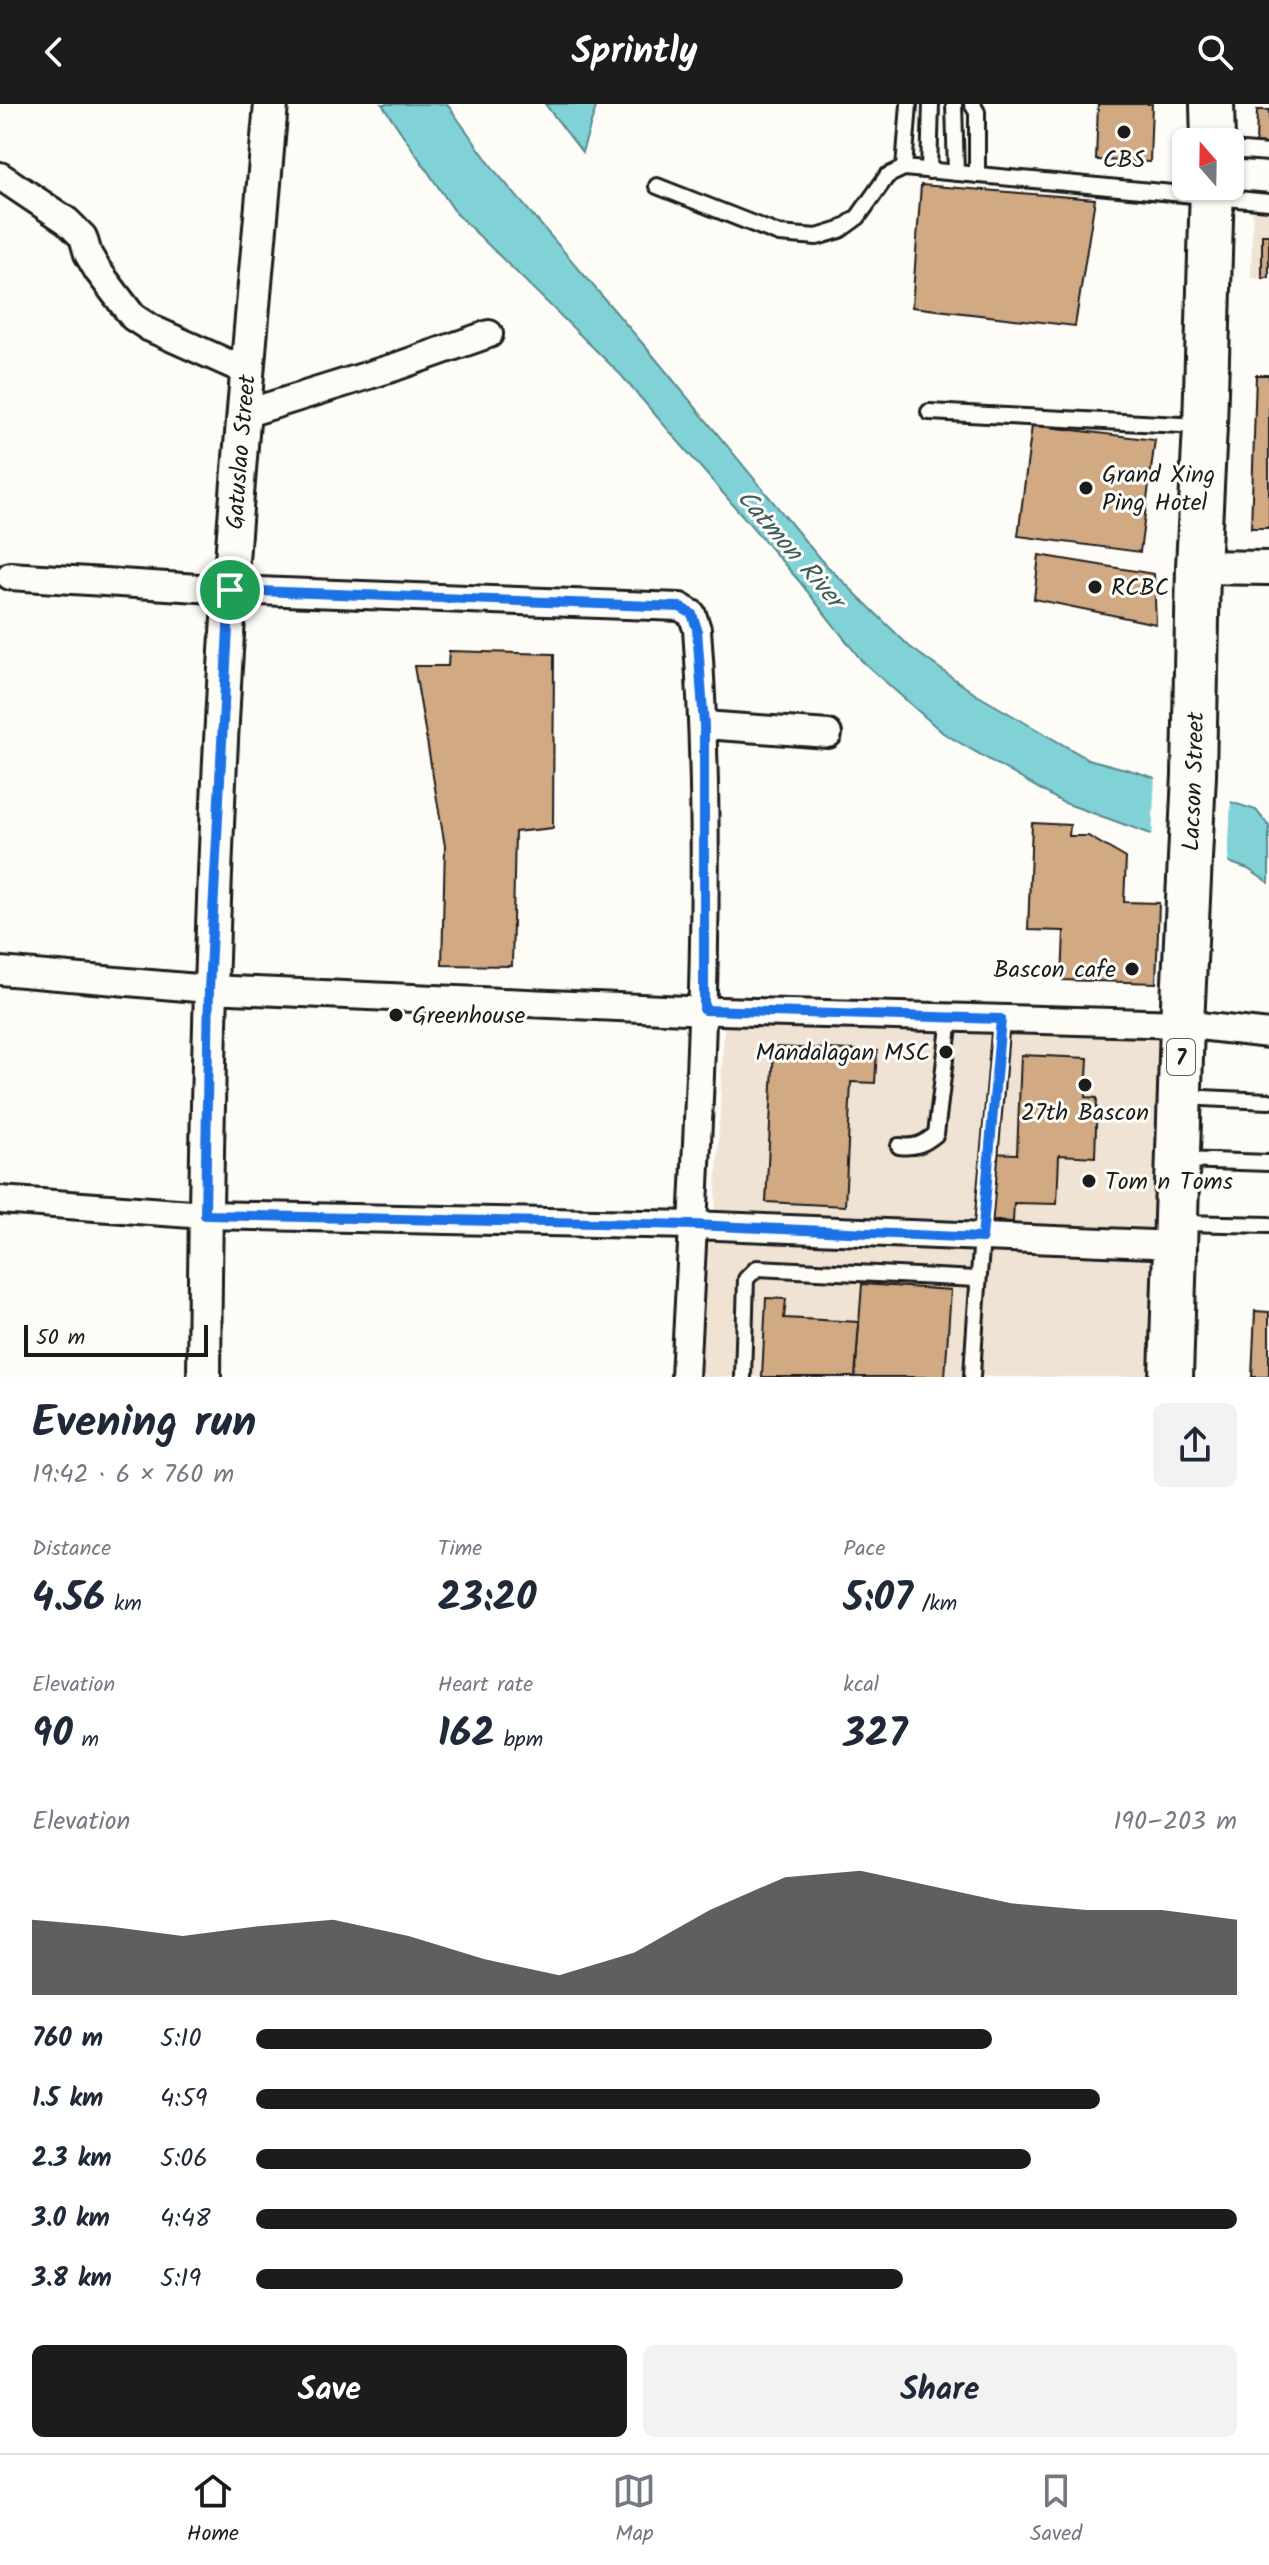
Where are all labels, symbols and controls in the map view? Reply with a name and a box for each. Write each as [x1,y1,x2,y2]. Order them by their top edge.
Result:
text: Sprintly [571,24,698,81]
icon: back [32,30,76,74]
icon: search [1193,30,1237,74]
marker: CBS [1115,123,1133,141]
north arrow [1172,128,1244,200]
map controls [1172,128,1244,200]
place label: CBS [1103,141,1145,180]
street label: Gatuslao Street [216,372,268,531]
place label: Grand Xing Ping Hotel [1102,456,1215,523]
marker: Grand Xing Ping Hotel [1077,479,1095,497]
water label: Catmon River [725,480,857,623]
pin [196,556,264,624]
icon: arrive [208,568,252,612]
place label: RCBC [1111,569,1169,608]
marker: RCBC [1086,578,1104,596]
street label: Lacson Street [1172,711,1216,852]
place label: Bascon cafe [994,951,1116,990]
marker: Bascon cafe [1123,960,1141,978]
place label: Greenhouse [412,997,526,1036]
marker: Greenhouse [387,1006,405,1024]
place label: Mandalagan MSC [756,1034,930,1073]
road number: 7 [1167,1039,1195,1075]
marker: Mandalagan MSC [937,1043,955,1061]
marker: 27th Bascon [1076,1076,1094,1094]
place label: 27th Bascon [1021,1094,1149,1133]
place label: Tom n Toms [1105,1163,1233,1202]
marker: Tom n Toms [1080,1172,1098,1190]
scale bar [24,1321,208,1357]
text: 50 m [36,1321,85,1356]
text: Evening run [32,1389,256,1459]
button: share [1153,1403,1237,1487]
text: 19:42 · 6 × 760 m [32,1454,234,1496]
text: Distance [32,1532,111,1567]
text: Time [438,1532,482,1567]
text: Pace [843,1532,885,1567]
text: 4.56 [32,1567,105,1631]
text: 23:20 [438,1567,537,1631]
text: 5:07 [843,1567,913,1631]
text: km [105,1587,142,1622]
text: /km [913,1587,957,1622]
text: Elevation [32,1668,115,1703]
text: Heart rate [438,1668,533,1703]
text: kcal [843,1668,879,1703]
text: 90 [32,1703,73,1767]
text: 162 [438,1703,495,1767]
text: 327 [843,1703,907,1767]
text: m [73,1723,99,1758]
text: bpm [495,1723,543,1758]
text: Elevation [32,1801,130,1843]
text: 190–203 m [1113,1801,1237,1843]
text: 760 m [32,2018,103,2060]
text: 5:10 [160,2018,202,2060]
text: 1.5 km [32,2078,103,2120]
text: 4:59 [160,2078,207,2120]
text: 2.3 km [32,2138,112,2180]
text: 5:06 [160,2138,208,2180]
text: 3.0 km [32,2198,110,2240]
text: 4:48 [160,2198,211,2240]
text: 3.8 km [32,2258,112,2300]
text: 5:19 [160,2258,201,2300]
button: Save [32,2345,627,2437]
button: Share [643,2345,1237,2437]
tab: Home [187,2469,239,2552]
tab: Map [612,2469,656,2552]
tab: Saved [1030,2469,1082,2552]

